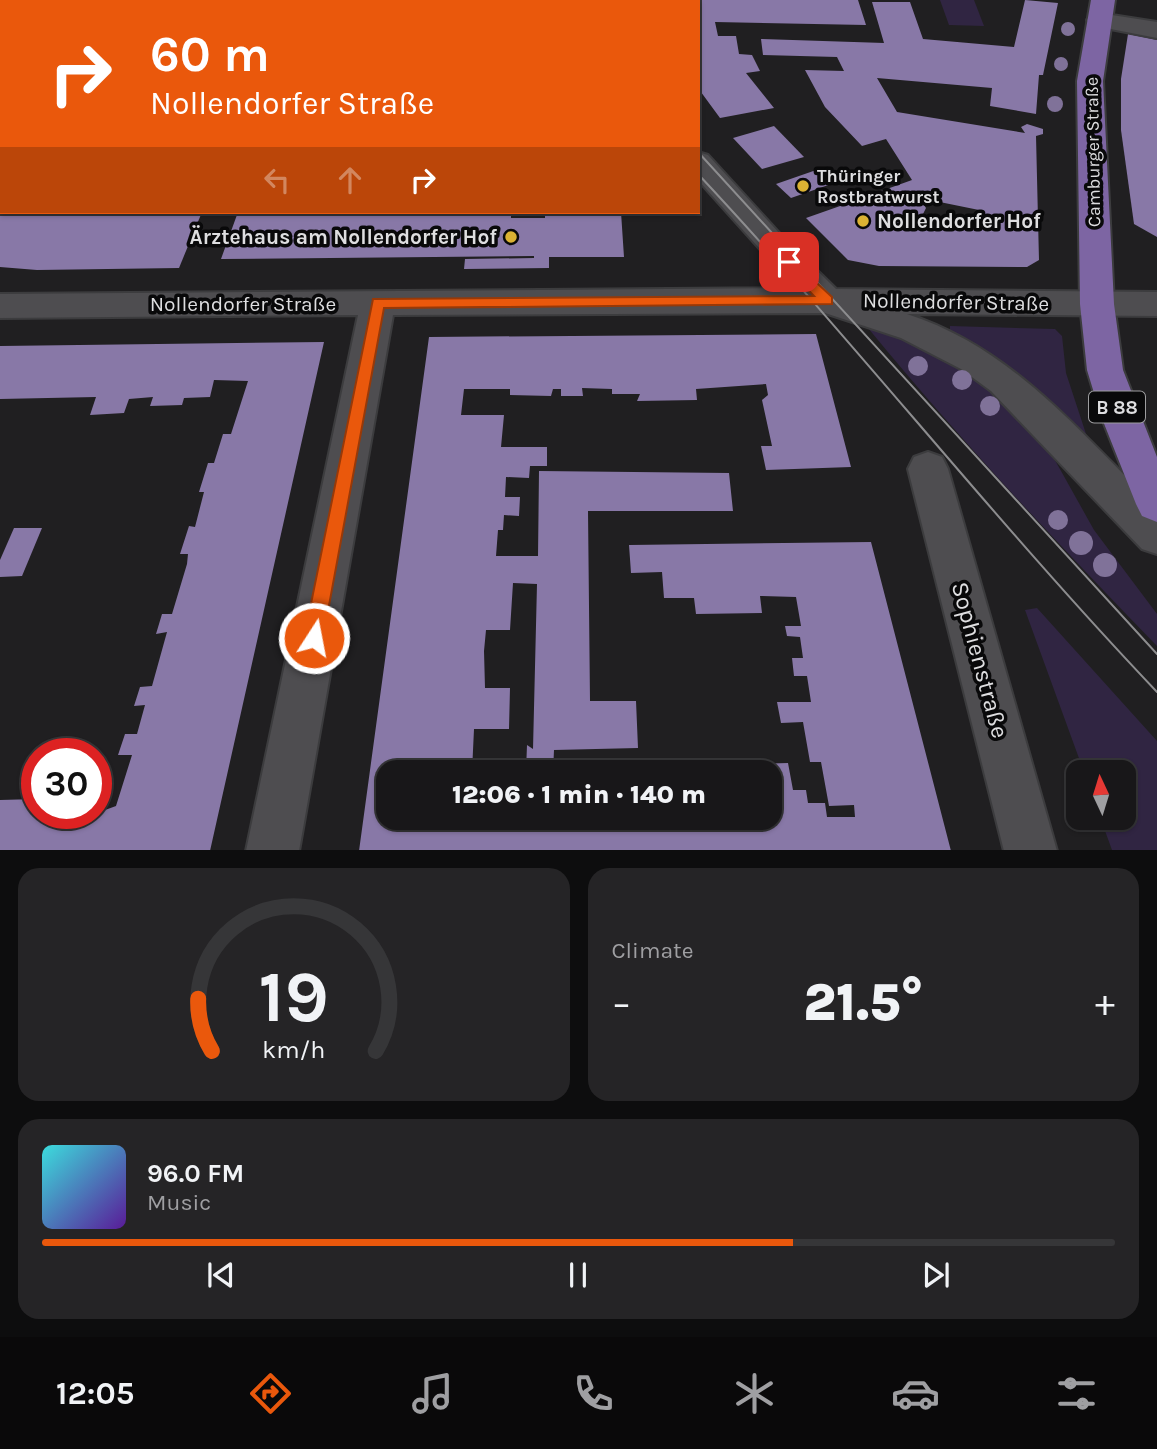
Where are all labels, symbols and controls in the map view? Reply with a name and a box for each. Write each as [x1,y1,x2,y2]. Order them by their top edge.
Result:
text: 60 m [150,26,270,83]
icon: right [35,28,126,119]
street label: Camburger Straße [1081,77,1105,227]
text: Nollendorfer Straße [150,85,434,122]
icon: left [258,161,296,199]
icon: ahead [331,161,369,199]
icon: right [404,161,442,199]
place label: Thüringer Rostbratwurst [817,165,940,208]
marker: Thüringer Rostbratwurst [795,178,811,194]
place label: Nollendorfer Hof [877,209,1041,233]
marker: Nollendorfer Hof [855,213,871,229]
place label: Ärztehaus am Nollendorfer Hof [190,225,497,249]
marker: Ärztehaus am Nollendorfer Hof [503,229,519,245]
pin [759,232,819,292]
icon: arrive [770,243,808,281]
street label: Nollendorfer Straße [863,288,1049,316]
street label: Nollendorfer Straße [150,292,336,316]
road number: B 88 [1089,392,1145,422]
street label: Sophienstraße [946,579,1014,741]
position arrow [277,601,351,675]
speed limit sign: 30 [21,738,112,829]
north arrow [1066,760,1136,830]
map controls [1066,760,1136,830]
text: 12:06 · 1 min · 140 m [452,779,706,810]
text: Climate [612,937,694,964]
text: 19 [259,954,329,1039]
text: 21.5° [803,972,923,1033]
text: − [612,981,631,1026]
text: + [1095,981,1115,1026]
text: km/h [262,1034,325,1063]
text: 96.0 FM [147,1158,244,1189]
text: Music [147,1189,211,1216]
icon: previous [202,1256,240,1294]
icon: pause [559,1256,597,1294]
icon: next [917,1256,955,1294]
icon: directions [246,1369,295,1418]
icon: music [408,1369,457,1418]
icon: phone [569,1369,618,1418]
icon: climate [730,1369,779,1418]
icon: car [891,1369,940,1418]
icon: filters [1052,1369,1101,1418]
text: 12:05 [56,1375,134,1412]

